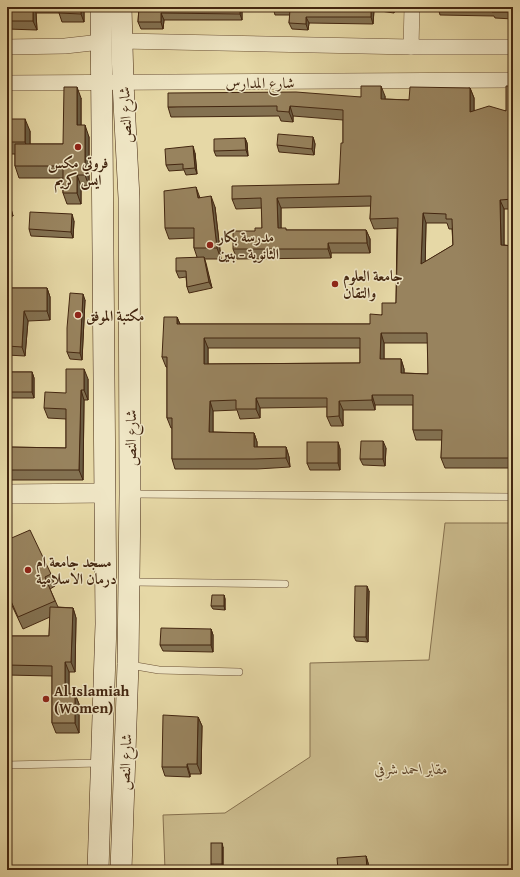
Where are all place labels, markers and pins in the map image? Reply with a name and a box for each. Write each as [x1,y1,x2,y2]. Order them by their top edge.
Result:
marker: فروتي مكس ايس كريم [73,142,83,152]
place label: فروتي مكس ايس كريم [48,152,108,193]
place label: مدرسة بكار الثانوية - بنين [216,226,279,264]
marker: مدرسة بكار الثانوية - بنين [205,240,215,250]
place label: جامعة العلوم والتقان [343,265,403,303]
marker: جامعة العلوم والتقان [330,279,340,289]
place label: مكتبة الموفق [86,305,144,326]
marker: مكتبة الموفق [73,310,83,320]
place label: مسجد جامعة ام درمان الاسلامية [36,551,117,589]
marker: مسجد جامعة ام درمان الاسلامية [23,565,33,575]
place label: Al Islamiah (Women) [54,680,130,718]
marker: Al Islamiah (Women) [41,694,51,704]

